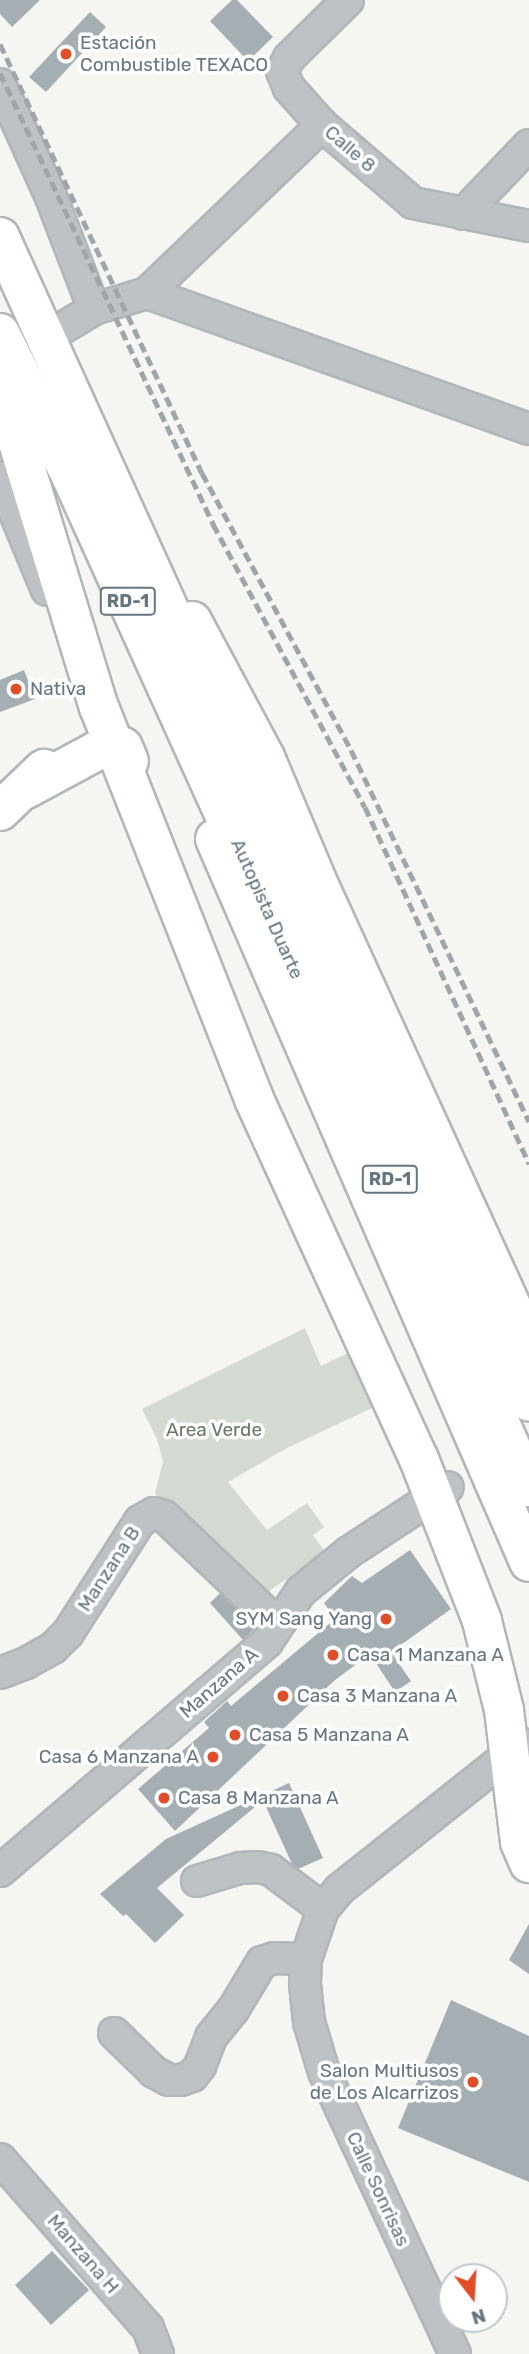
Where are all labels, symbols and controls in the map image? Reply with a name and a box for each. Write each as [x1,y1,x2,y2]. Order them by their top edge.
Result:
place label: Estación Combustible TEXACO [80,32,269,76]
marker: Estación Combustible TEXACO [58,46,74,62]
street label: Calle 8 [320,121,380,177]
road number: RD-1 [98,586,158,616]
place label: Nativa [30,678,86,700]
marker: Nativa [8,681,24,697]
street label: Autopista Duarte [226,835,308,983]
road number: RD-1 [360,1164,420,1194]
park label: Area Verde [166,1419,262,1441]
street label: Manzana B [73,1522,145,1616]
place label: SYM Sang Yang [235,1608,372,1630]
marker: SYM Sang Yang [378,1611,394,1627]
street label: Manzana A [175,1643,263,1723]
place label: Casa 1 Manzana A [347,1644,504,1666]
marker: Casa 1 Manzana A [325,1647,341,1663]
place label: Casa 3 Manzana A [297,1685,458,1707]
marker: Casa 3 Manzana A [275,1688,291,1704]
place label: Casa 5 Manzana A [249,1724,410,1746]
marker: Casa 5 Manzana A [227,1727,243,1743]
place label: Casa 6 Manzana A [38,1746,199,1768]
marker: Casa 6 Manzana A [205,1749,221,1765]
place label: Casa 8 Manzana A [178,1787,339,1809]
marker: Casa 8 Manzana A [156,1790,172,1806]
place label: Salon Multiusos de Los Alcarrizos [309,2060,459,2104]
marker: Salon Multiusos de Los Alcarrizos [465,2074,481,2090]
street label: Calle Sonrisas [342,2128,414,2250]
street label: Manzana H [42,2210,124,2298]
north arrow [438,2263,508,2333]
text: N [469,2304,489,2330]

